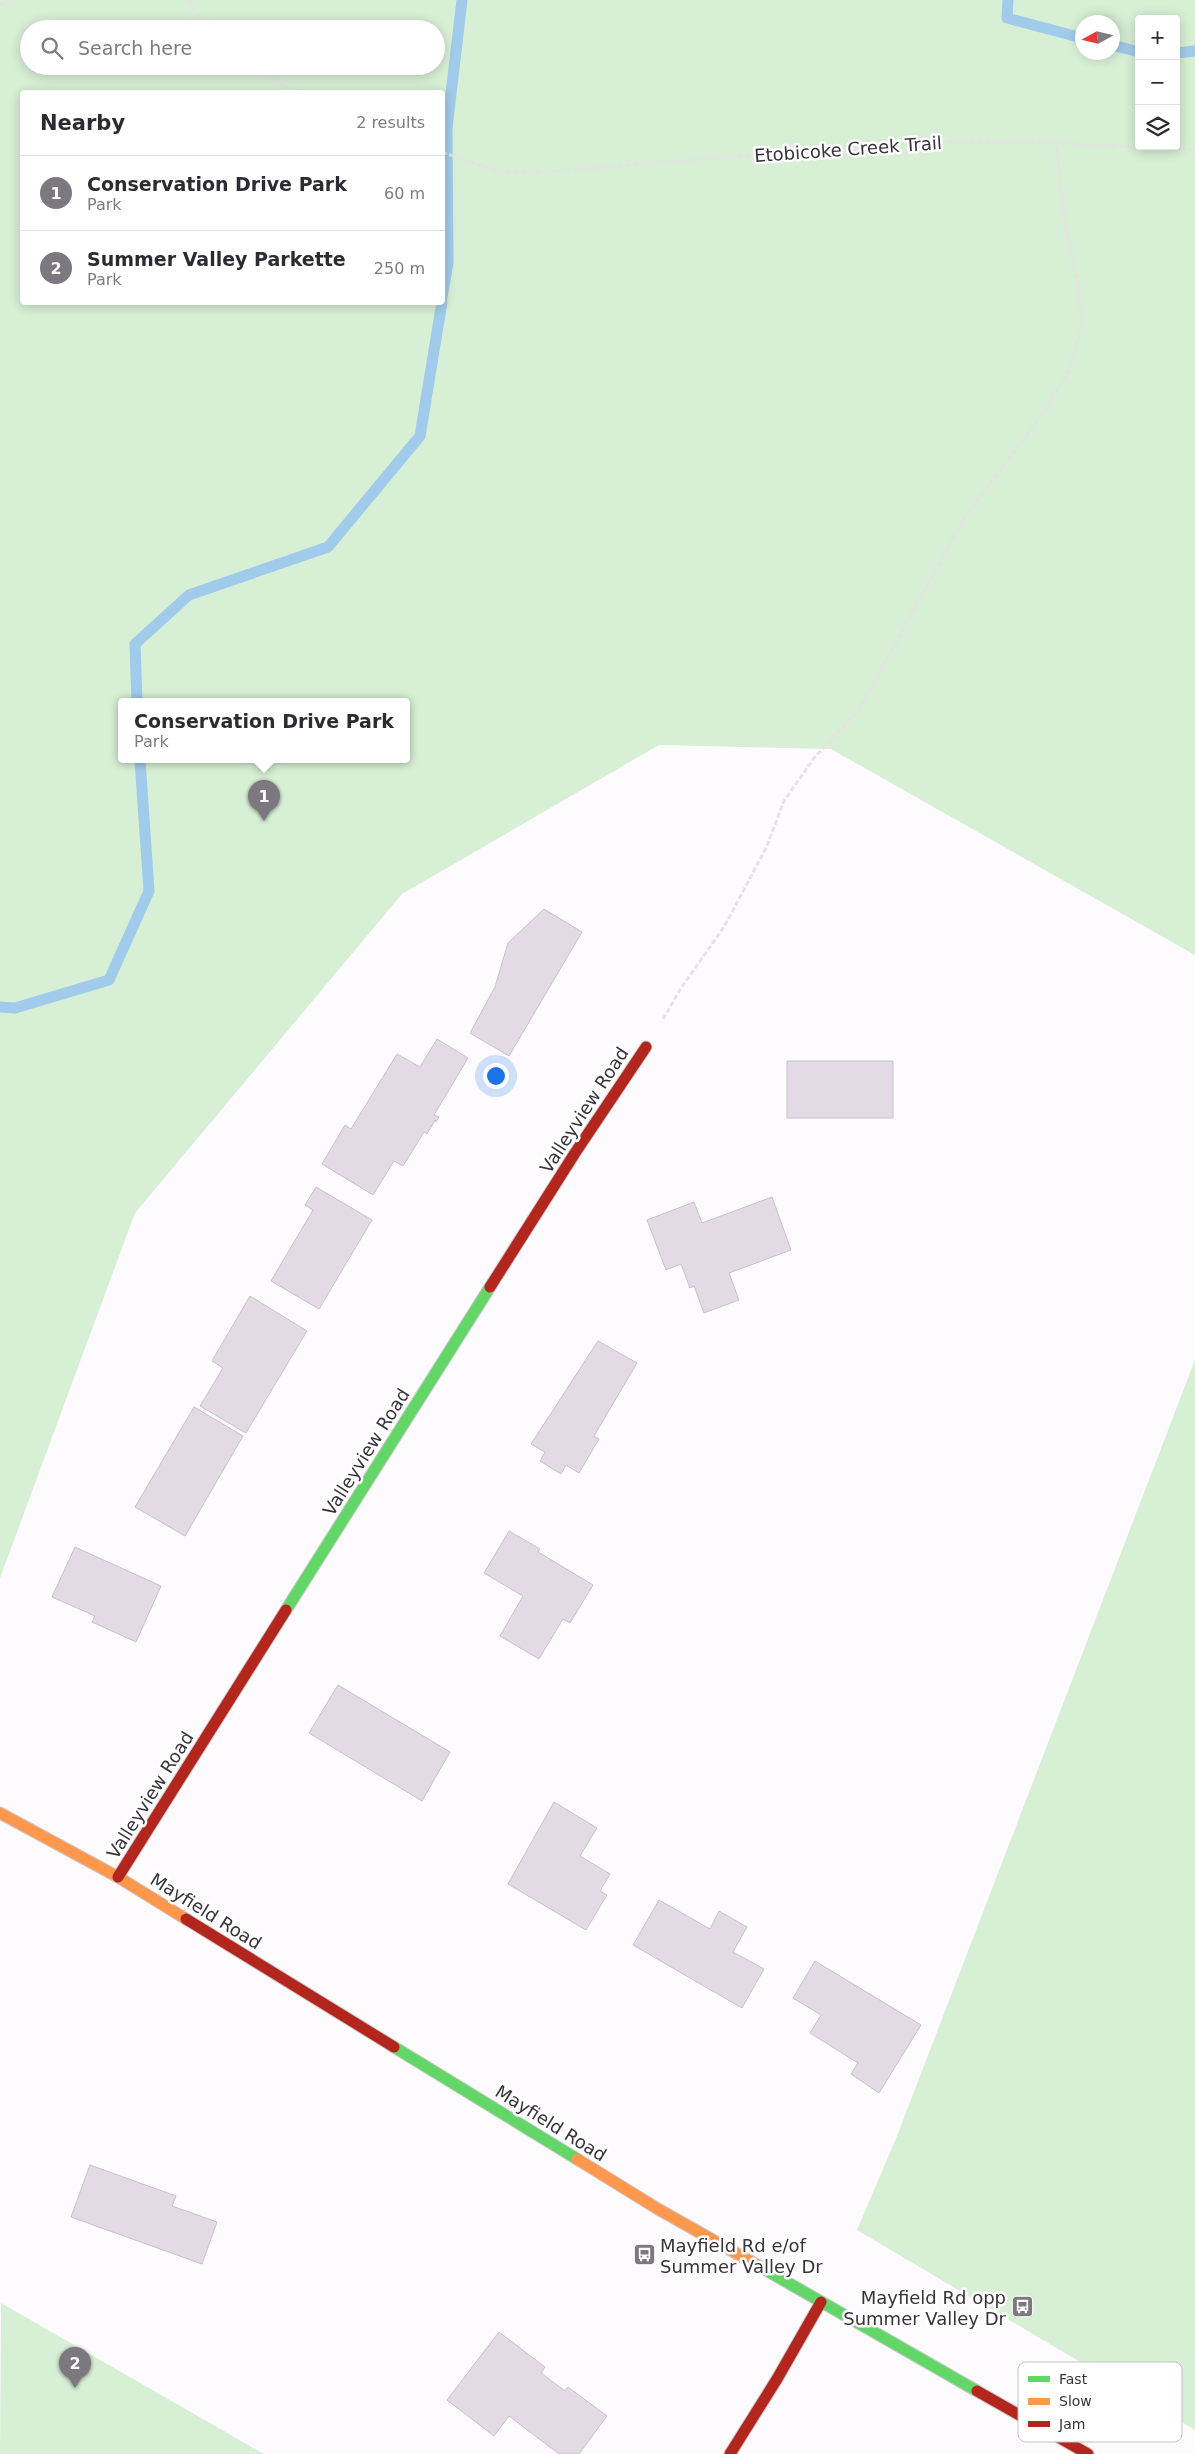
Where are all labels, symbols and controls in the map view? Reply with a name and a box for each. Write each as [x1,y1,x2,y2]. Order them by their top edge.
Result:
north arrow [1075,15,1120,60]
map controls [1135,15,1180,150]
button: + [1135,15,1180,60]
search box [20,20,445,75]
icon: search [38,34,66,62]
text: Search here [78,37,192,59]
button: − [1135,60,1180,105]
button: layers [1135,105,1180,150]
text: Nearby [40,111,125,135]
text: 2 results [356,113,425,132]
street label: Etobicoke Creek Trail [753,132,943,166]
text: Conservation Drive Park [87,173,347,195]
text: 1 [50,184,62,203]
text: 60 m [384,184,425,203]
text: Park [87,195,122,214]
text: Summer Valley Parkette [87,248,346,270]
text: 2 [50,259,62,278]
text: 250 m [374,259,425,278]
text: Park [87,270,122,289]
popup [118,698,410,763]
text: Conservation Drive Park [134,710,394,732]
text: Park [134,732,169,751]
pin: 1 [248,780,280,821]
street label: Valleyview Road [535,1043,633,1177]
your location [483,1063,509,1089]
street label: Valleyview Road [318,1385,414,1519]
street label: Valleyview Road [102,1728,198,1862]
street label: Mayfield Road [147,1868,265,1954]
street label: Mayfield Road [492,2080,610,2166]
place label: Mayfield Rd e/of Summer Valley Dr [660,2235,823,2277]
bus stop icon: Mayfield Rd e/of Summer Valley Dr [632,2243,656,2267]
place label: Mayfield Rd opp Summer Valley Dr [843,2287,1007,2329]
bus stop icon: Mayfield Rd opp Summer Valley Dr [1010,2295,1034,2319]
pin: 2 [59,2347,91,2388]
legend [1018,2362,1182,2442]
text: Fast [1059,2371,1088,2387]
text: Slow [1059,2393,1092,2409]
text: Jam [1058,2416,1085,2432]

